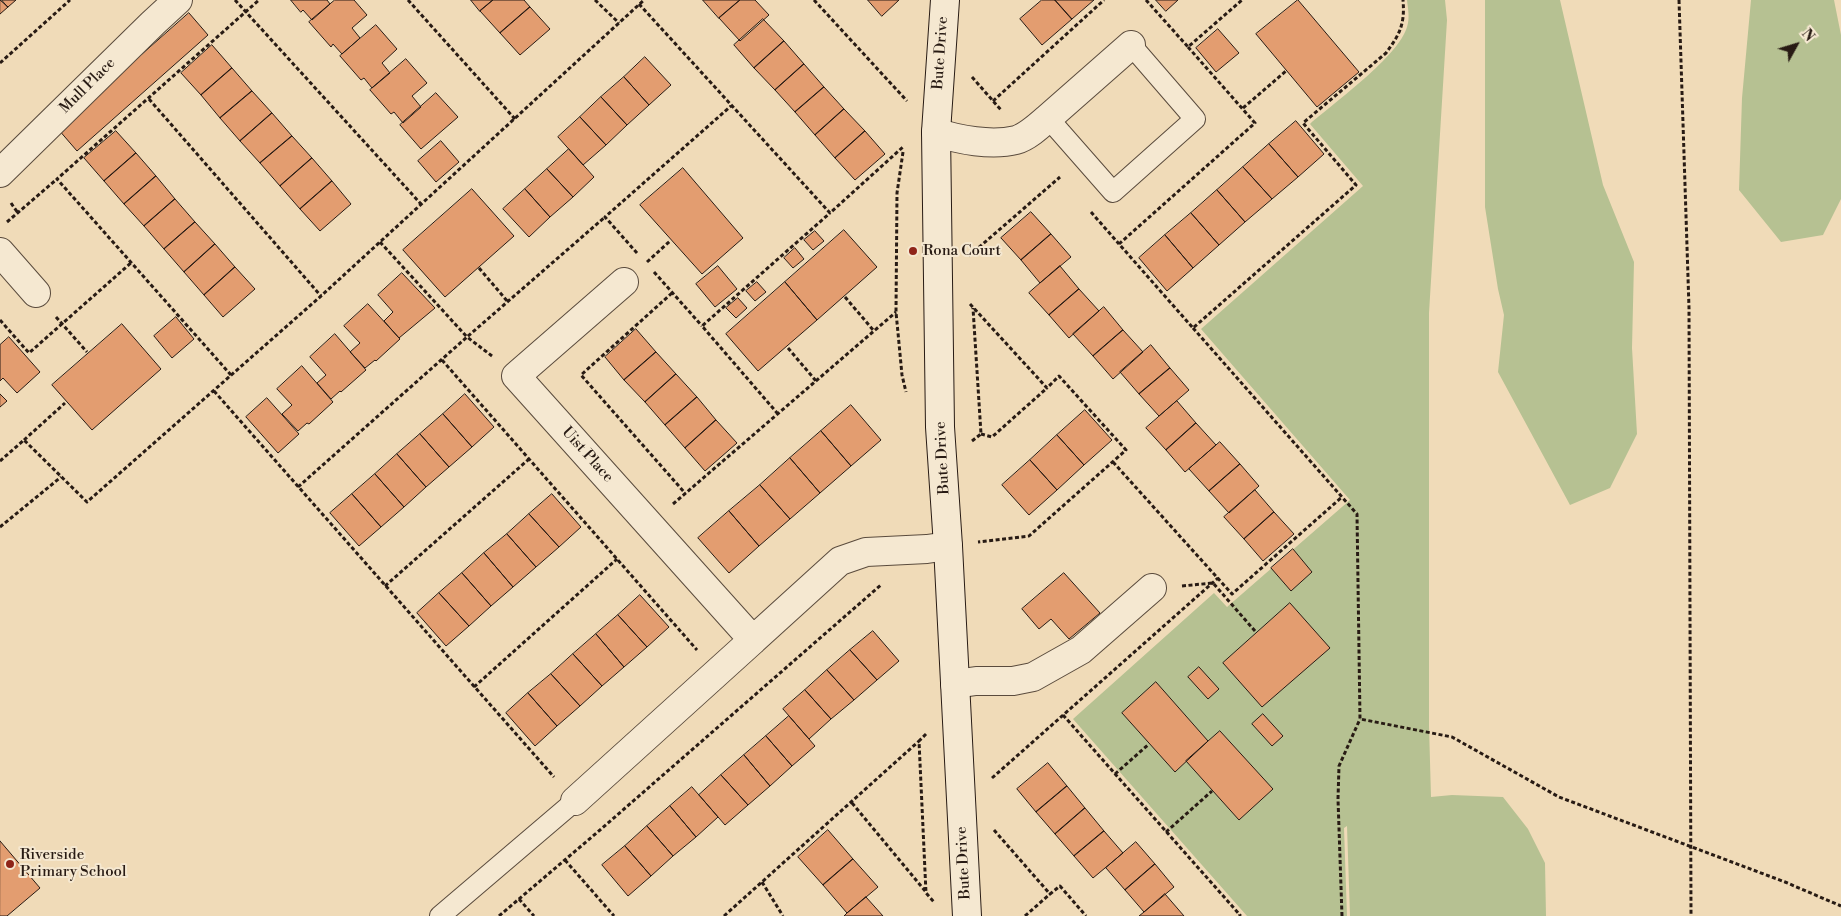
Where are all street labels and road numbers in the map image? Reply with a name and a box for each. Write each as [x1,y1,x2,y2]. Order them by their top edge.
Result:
street label: Bute Drive [929,16,953,90]
street label: Mull Place [56,54,120,118]
street label: Bute Drive [932,421,954,495]
street label: Uist Place [557,424,617,486]
street label: Bute Drive [953,826,975,900]

